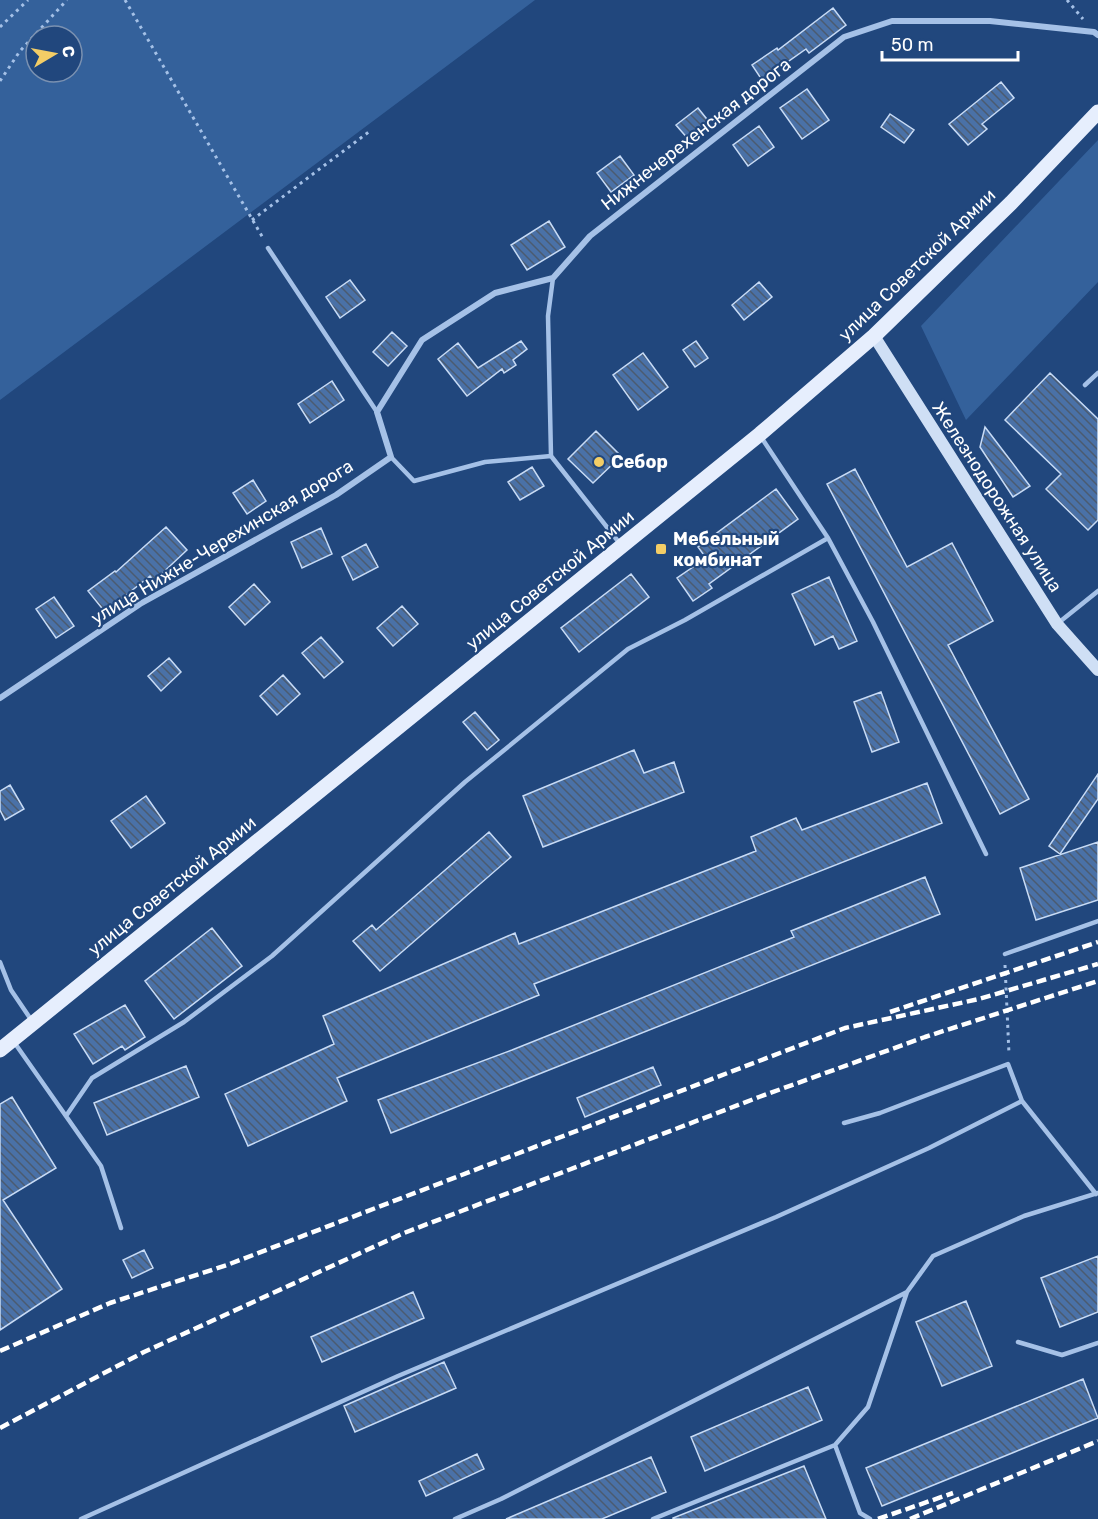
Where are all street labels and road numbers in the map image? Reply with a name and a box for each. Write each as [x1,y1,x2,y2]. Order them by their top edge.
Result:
street label: Нижнечерехенская дорога [597,53,795,215]
street label: улица Советской Армии [834,184,1000,346]
street label: Железнодорожная улица [927,398,1067,596]
street label: улица Нижне-Черехинская дорога [87,455,357,629]
street label: улица Советской Армии [462,505,638,655]
street label: улица Советской Армии [84,811,260,961]

